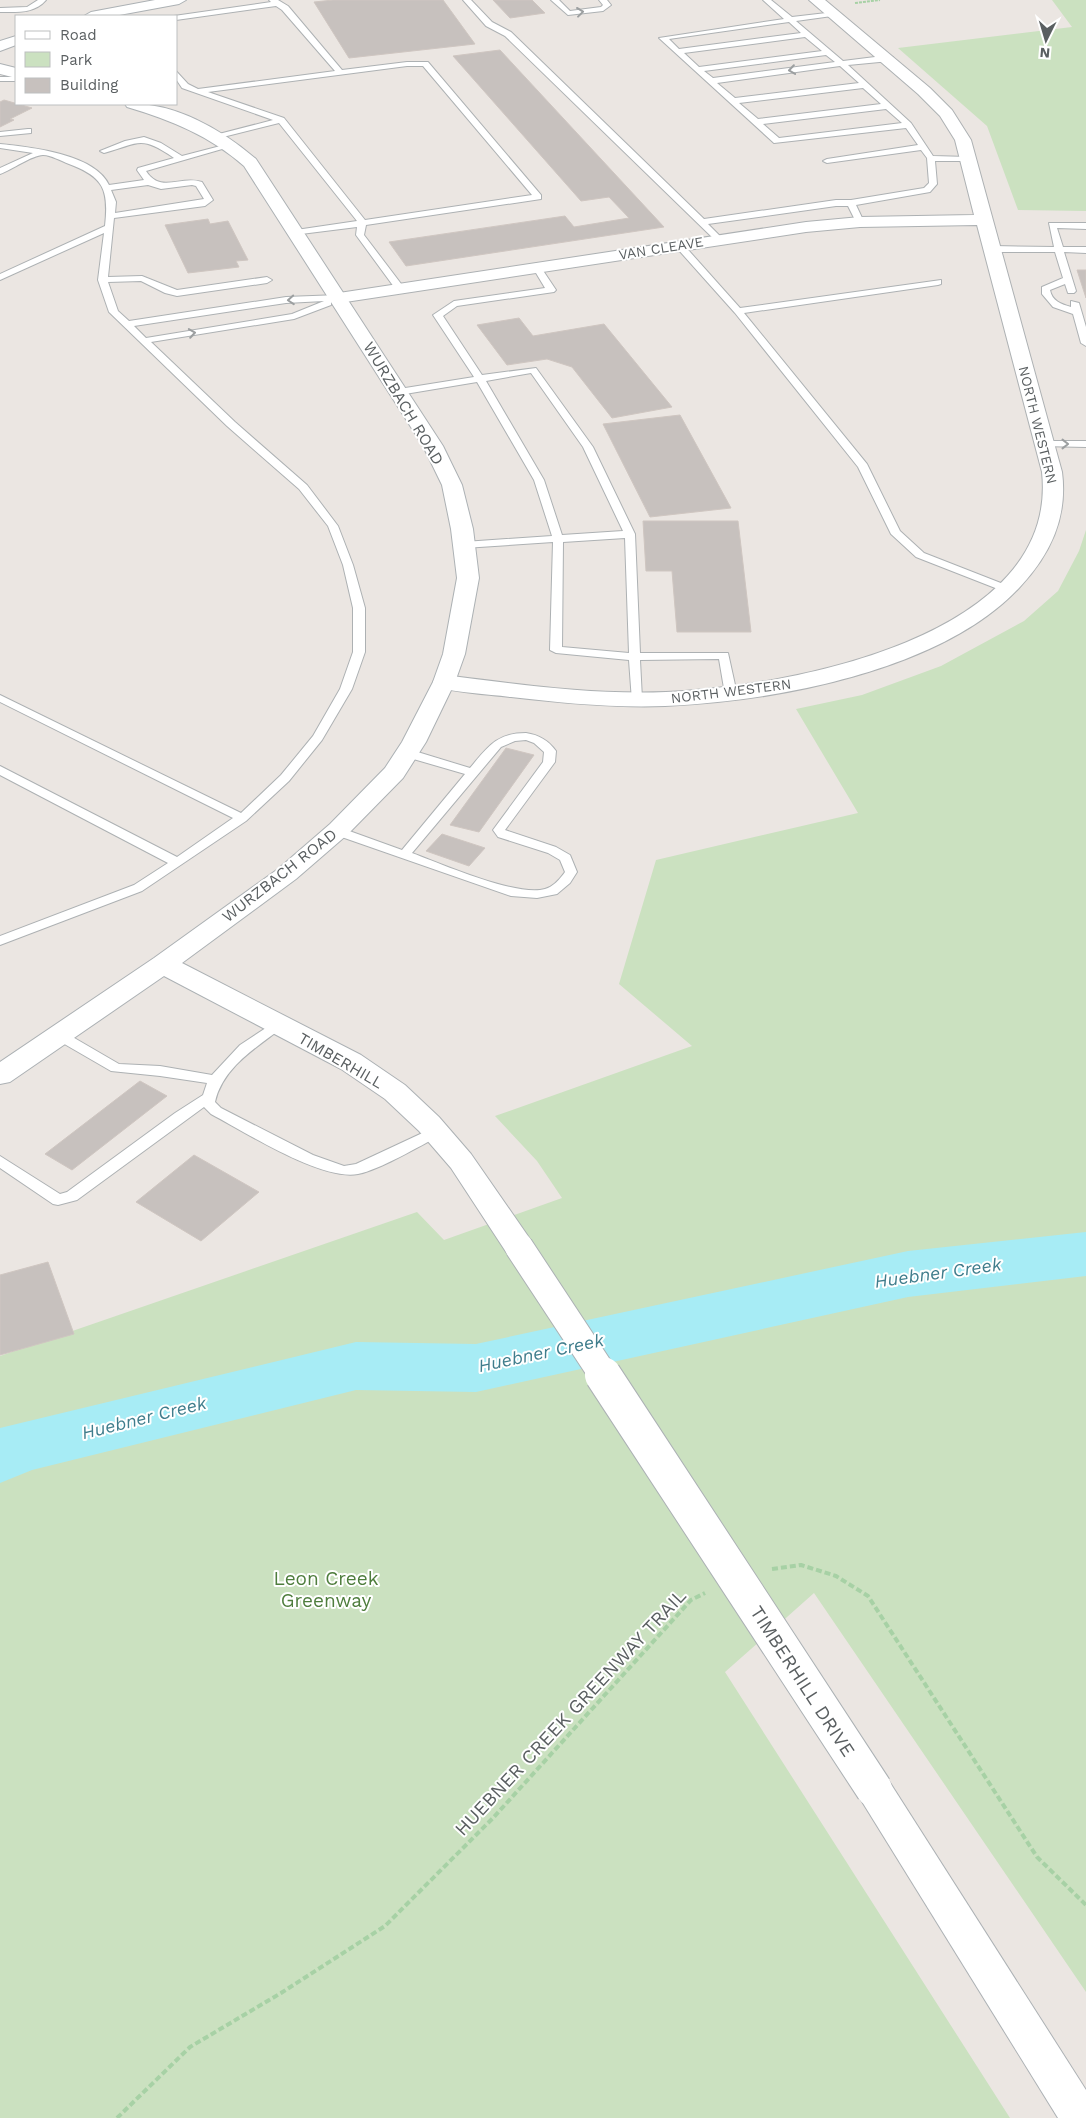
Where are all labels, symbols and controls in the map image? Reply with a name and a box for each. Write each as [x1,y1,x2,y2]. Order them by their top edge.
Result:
one-way arrow [576,7,584,18]
legend [15,15,178,105]
north arrow [1021,15,1071,65]
text: Road [60,26,97,44]
text: N [1039,45,1051,61]
text: Park [60,51,93,69]
one-way arrow [788,64,796,75]
text: Building [60,76,118,94]
street label: VAN CLEAVE [617,233,705,263]
one-way arrow [286,295,294,306]
one-way arrow [188,328,196,339]
street label: WURZBACH ROAD [359,338,448,468]
street label: NORTH WESTERN [1016,364,1060,486]
one-way arrow [1062,439,1070,449]
street label: NORTH WESTERN [670,676,792,706]
street label: WURZBACH ROAD [218,825,340,926]
street label: TIMBERHILL [295,1028,387,1093]
water label: Huebner Creek [873,1253,1004,1292]
water label: Huebner Creek [476,1329,607,1376]
water label: Huebner Creek [79,1392,210,1443]
park label: Leon Creek Greenway [274,1567,379,1612]
street label: HUEBNER CREEK GREENWAY TRAIL [450,1584,691,1840]
street label: TIMBERHILL DRIVE [745,1602,860,1761]

